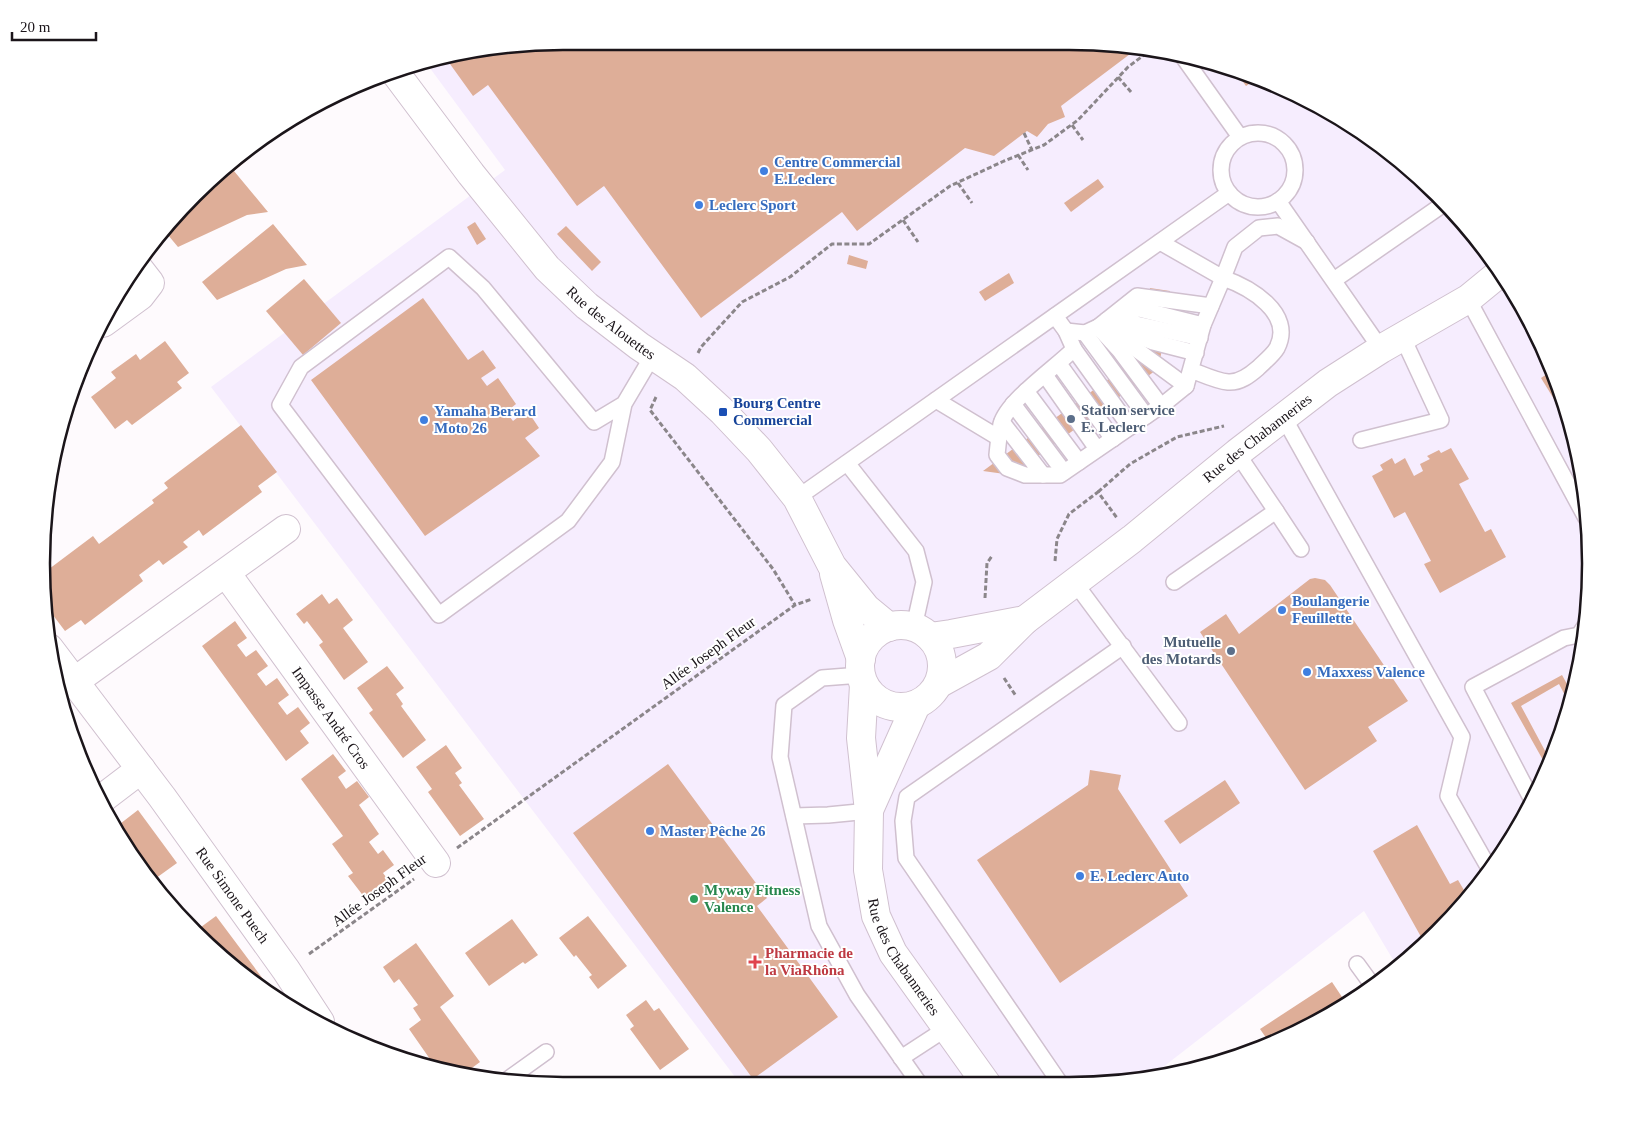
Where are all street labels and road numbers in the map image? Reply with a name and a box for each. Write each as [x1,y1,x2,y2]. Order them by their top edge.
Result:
street label: Rue des Alouettes [563,283,658,363]
street label: Rue des Chabanneries [1200,391,1315,485]
street label: Allée Joseph Fleur [658,613,758,693]
street label: Impasse André Cros [289,664,373,772]
street label: Rue Simone Puech [193,844,273,947]
street label: Allée Joseph Fleur [329,850,429,930]
street label: Rue des Chabanneries [865,897,943,1019]

